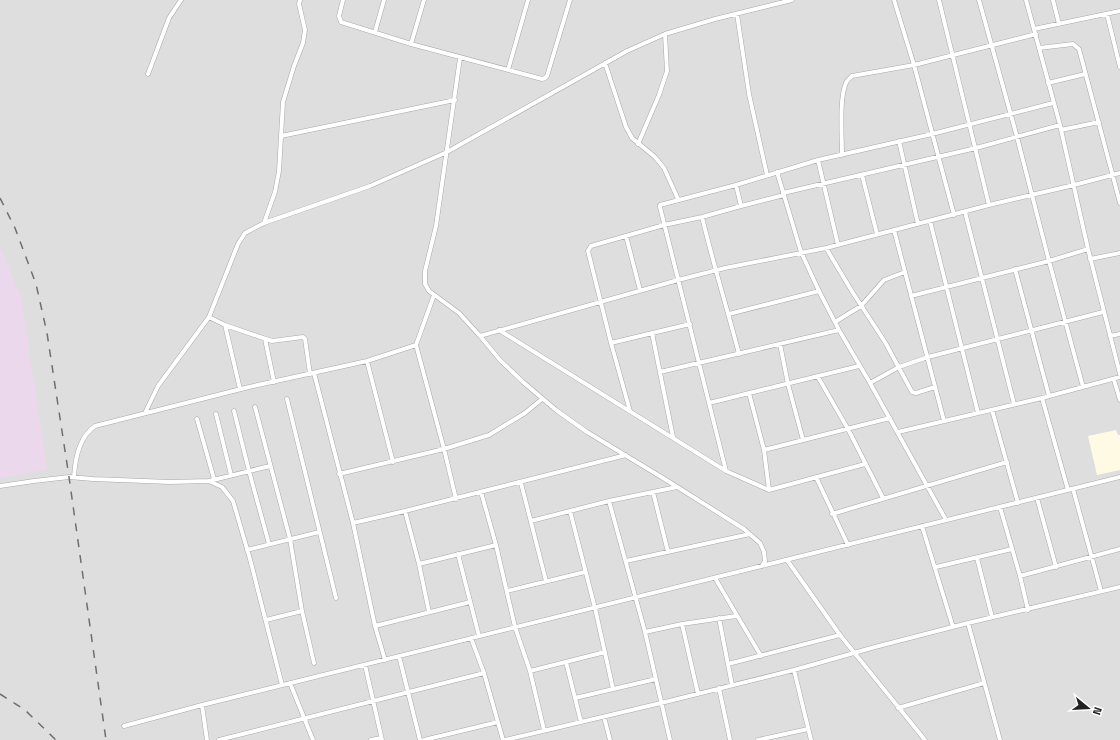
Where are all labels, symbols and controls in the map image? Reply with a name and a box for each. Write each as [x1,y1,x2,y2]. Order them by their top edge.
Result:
north arrow [1068,688,1108,728]
text: N [1089,705,1106,717]

